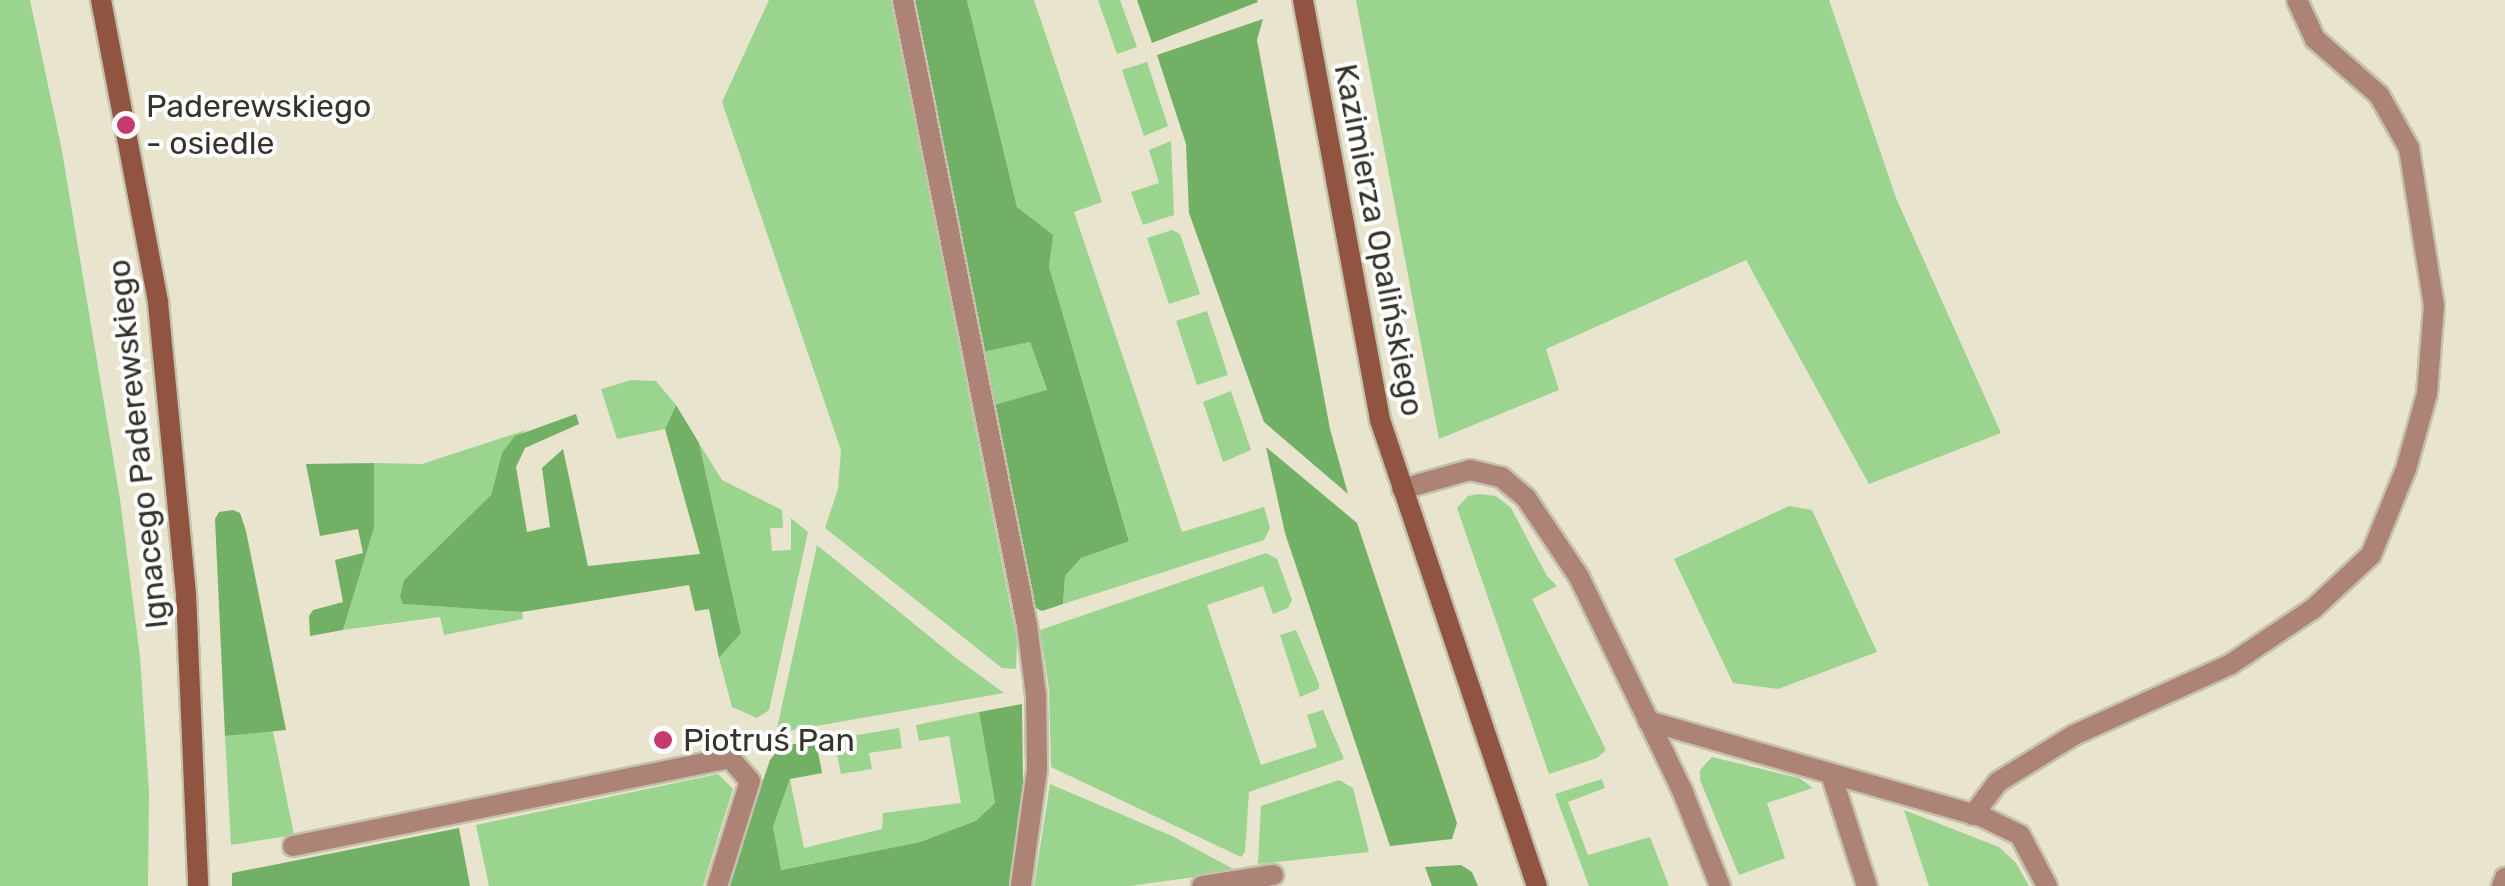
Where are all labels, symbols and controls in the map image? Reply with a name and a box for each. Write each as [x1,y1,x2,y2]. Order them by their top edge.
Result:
street label: Kazimierza Opalińskiego [1326,61,1432,419]
place label: Paderewskiego - osiedle [146,88,371,163]
marker: Paderewskiego - osiedle [115,114,137,136]
street label: Ignacego Paderewskiego [100,257,176,631]
place label: Piotruś Pan [683,721,855,759]
marker: Piotruś Pan [652,729,674,751]

